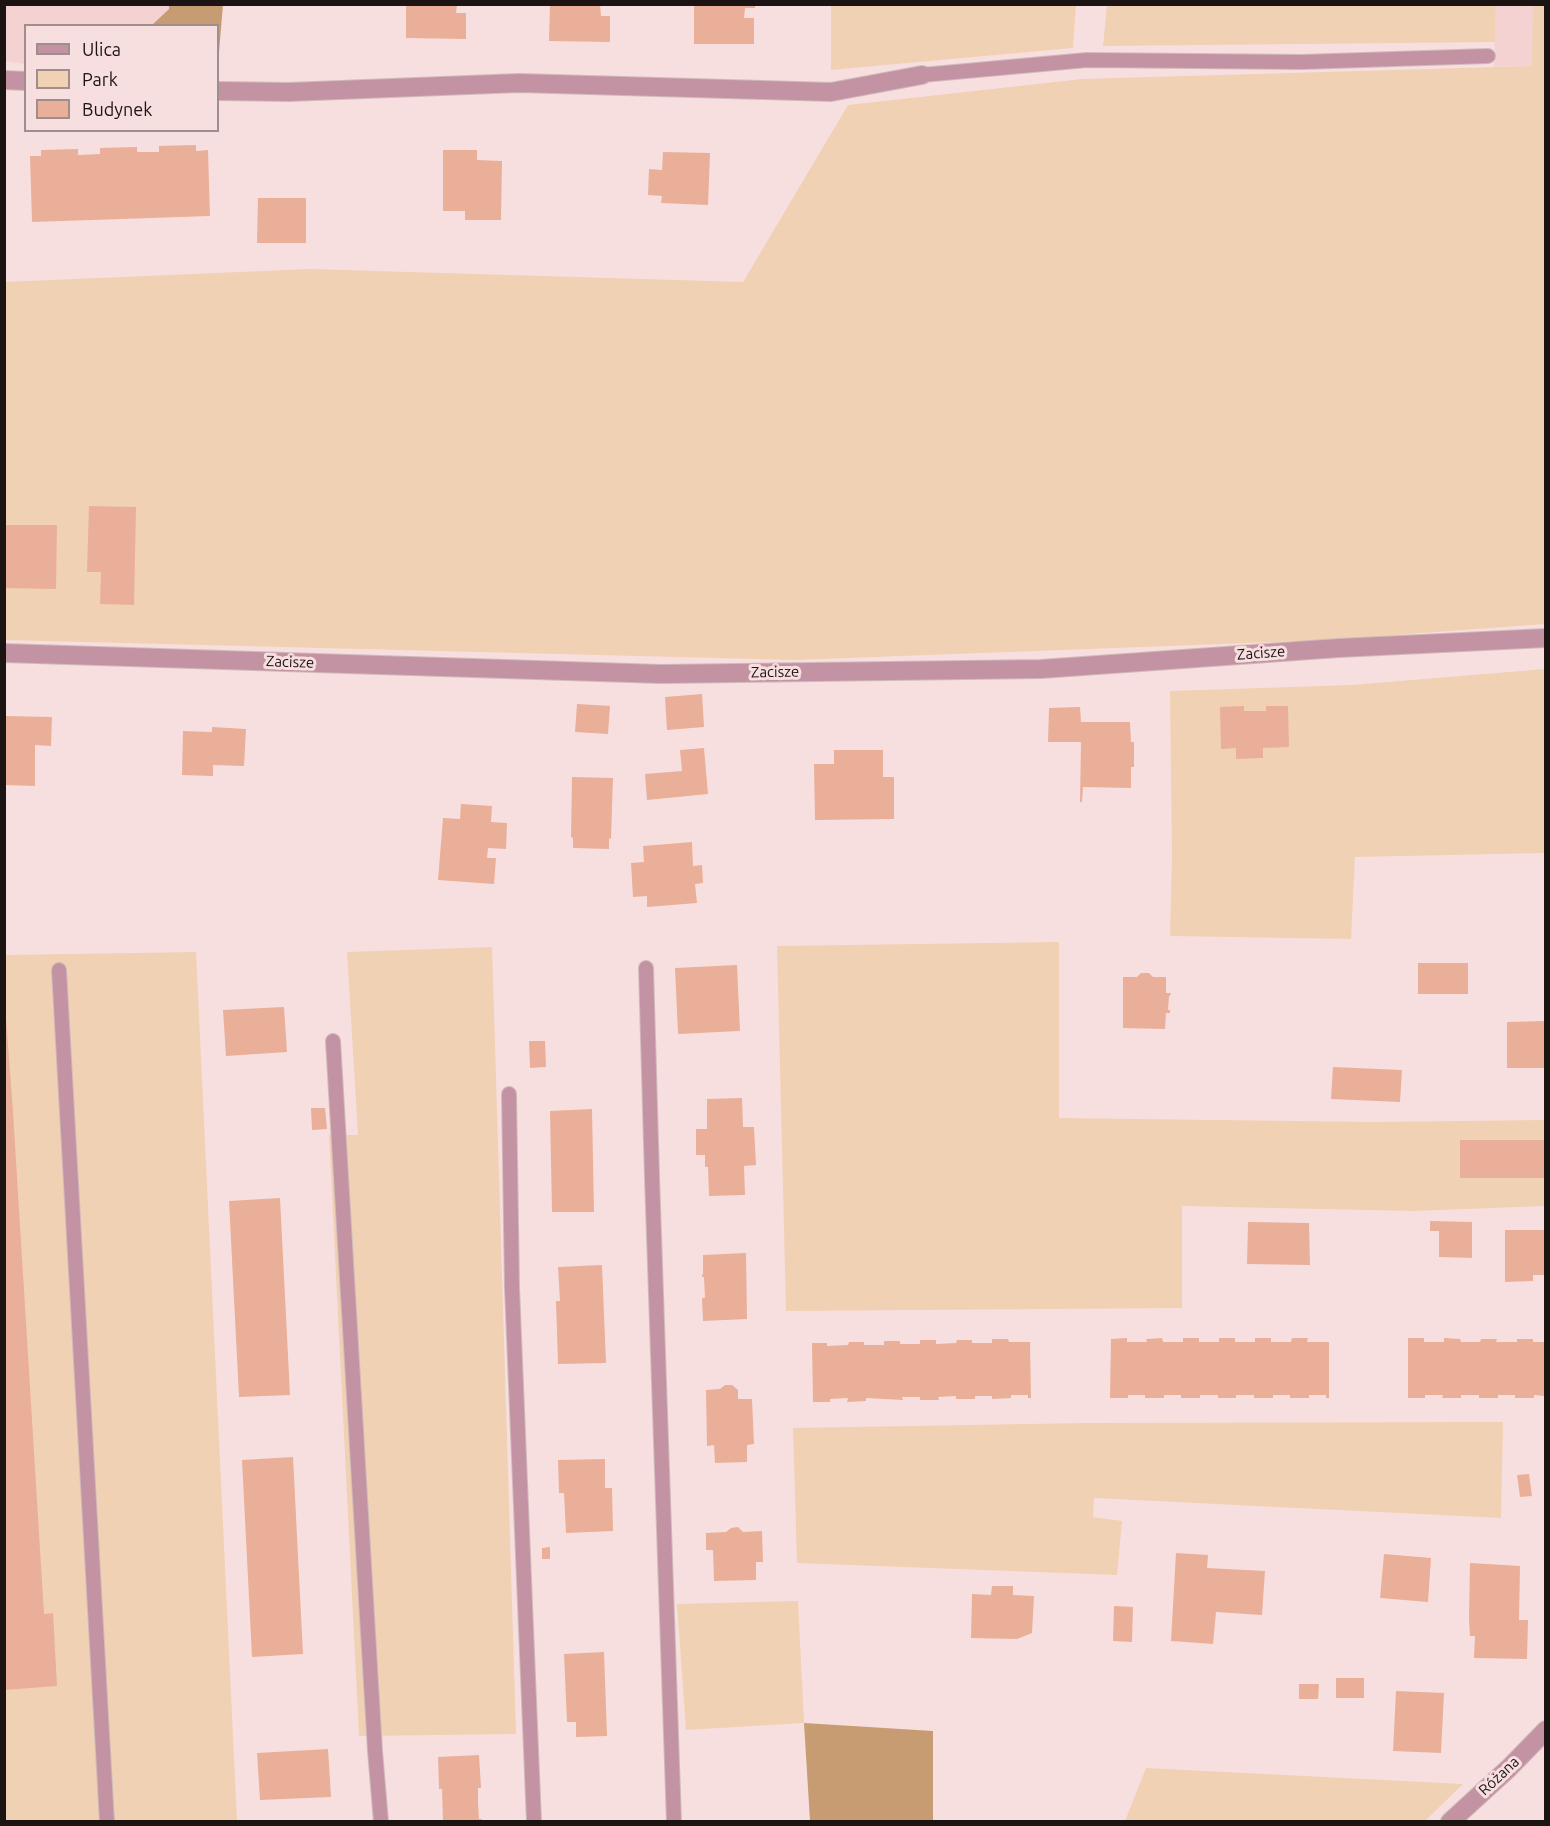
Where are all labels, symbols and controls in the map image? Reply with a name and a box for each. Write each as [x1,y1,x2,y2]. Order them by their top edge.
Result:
legend [24,24,219,132]
text: Ulica [82,39,121,59]
text: Park [82,69,118,89]
text: Budynek [82,99,152,119]
street label: Zacisze [1236,642,1286,664]
street label: Zacisze [266,652,314,672]
street label: Zacisze [751,663,799,681]
street label: Różana [1475,1753,1523,1799]

